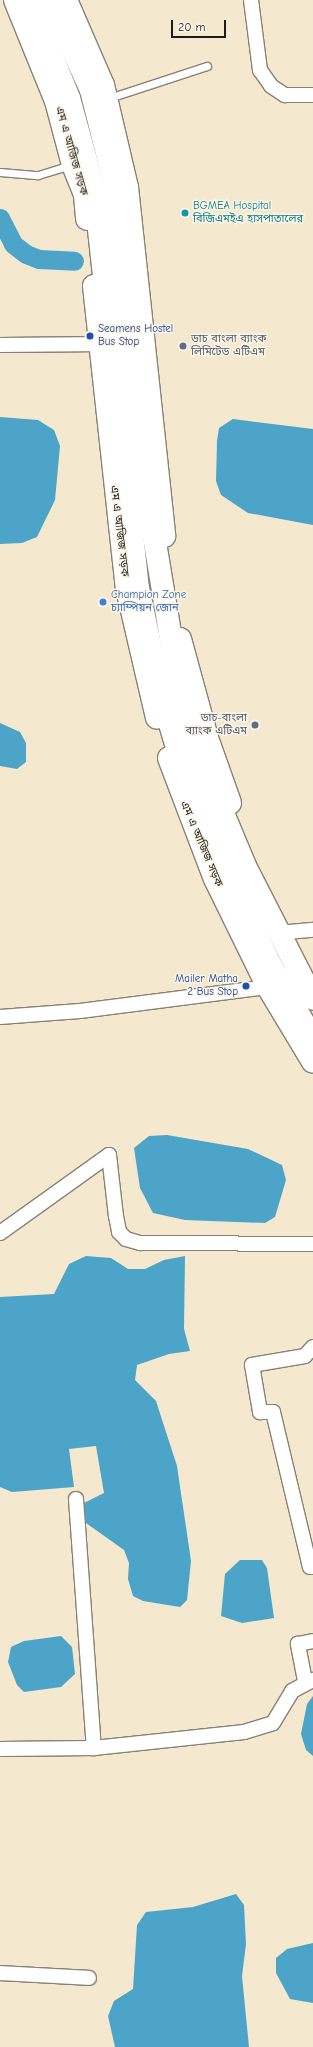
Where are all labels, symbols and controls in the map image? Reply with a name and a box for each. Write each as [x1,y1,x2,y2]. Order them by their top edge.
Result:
scale bar [173,12,228,38]
text: 20 m [178,20,206,34]
street label: এম এ আজিজ সড়ক [52,105,90,197]
place label: BGMEA Hospital বিজিএমইএ হাসপাতালের [193,200,303,226]
marker: BGMEA Hospital বিজিএমইএ হাসপাতালের [180,208,190,218]
place label: Seamens Hostel Bus Stop [98,323,173,349]
marker: Seamens Hostel Bus Stop [85,331,95,341]
place label: ডাচ বাংলা ব্যাংক লিমিটেড এটিএম [191,333,266,359]
marker: ডাচ বাংলা ব্যাংক লিমিটেড এটিএম [178,341,188,351]
street label: এম এ আজিজ সড়ক [107,485,131,577]
place label: Champion Zone চ্যাম্পিয়ন জোন [111,589,186,615]
marker: Champion Zone চ্যাম্পিয়ন জোন [98,597,108,607]
place label: ডাচ-বাংলা ব্যাংক এটিএম [185,712,247,738]
marker: ডাচ-বাংলা ব্যাংক এটিএম [250,720,260,730]
street label: এম এ আজিজ সড়ক [177,799,225,889]
place label: Mailer Matha 2 Bus Stop [175,973,238,999]
marker: Mailer Matha 2 Bus Stop [241,981,251,991]

